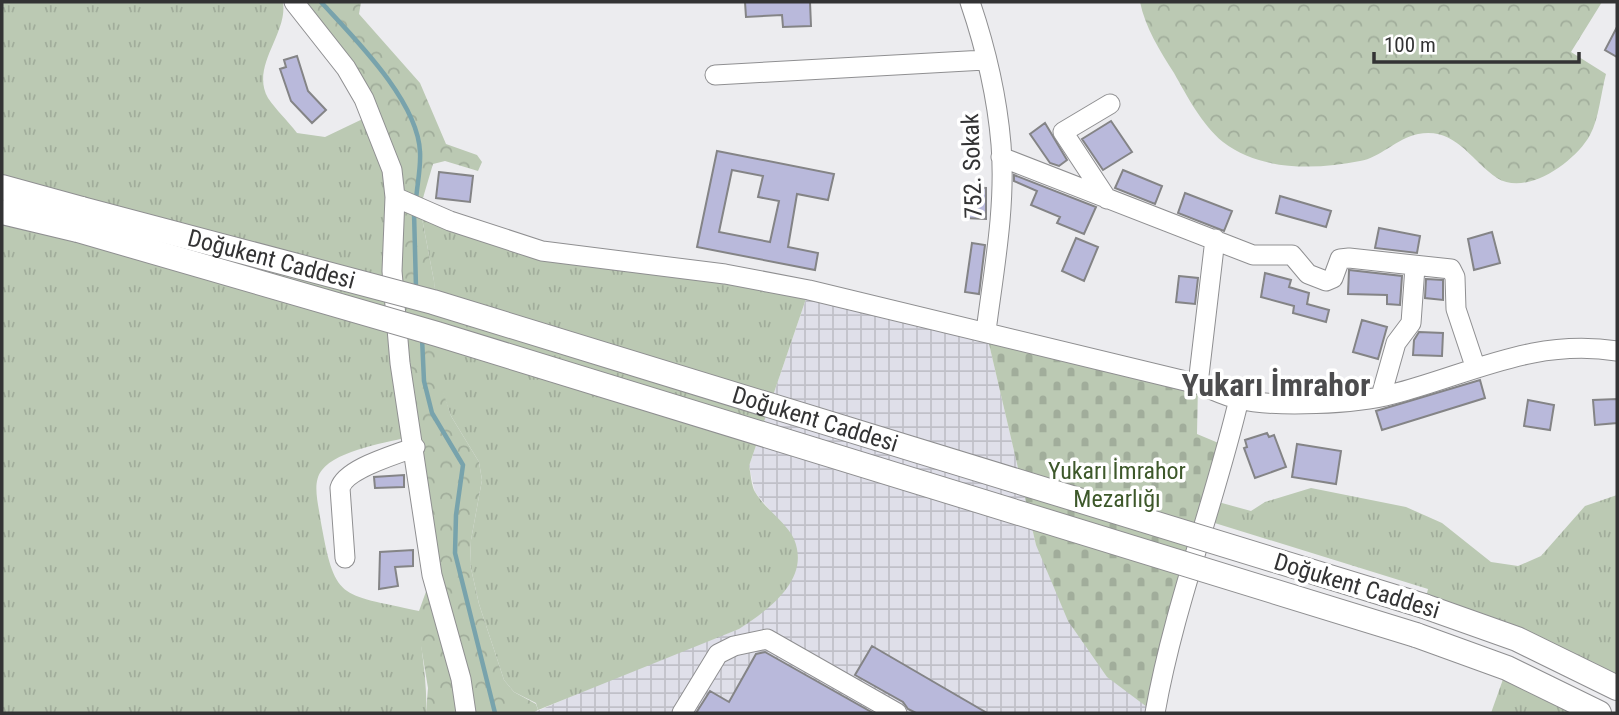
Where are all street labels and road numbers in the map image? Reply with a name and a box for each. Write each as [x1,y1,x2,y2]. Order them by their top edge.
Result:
street label: 752. Sokak [956,113,988,219]
street label: Doğukent Caddesi [185,224,358,295]
street label: Doğukent Caddesi [729,381,902,458]
street label: Doğukent Caddesi [1271,547,1443,625]

